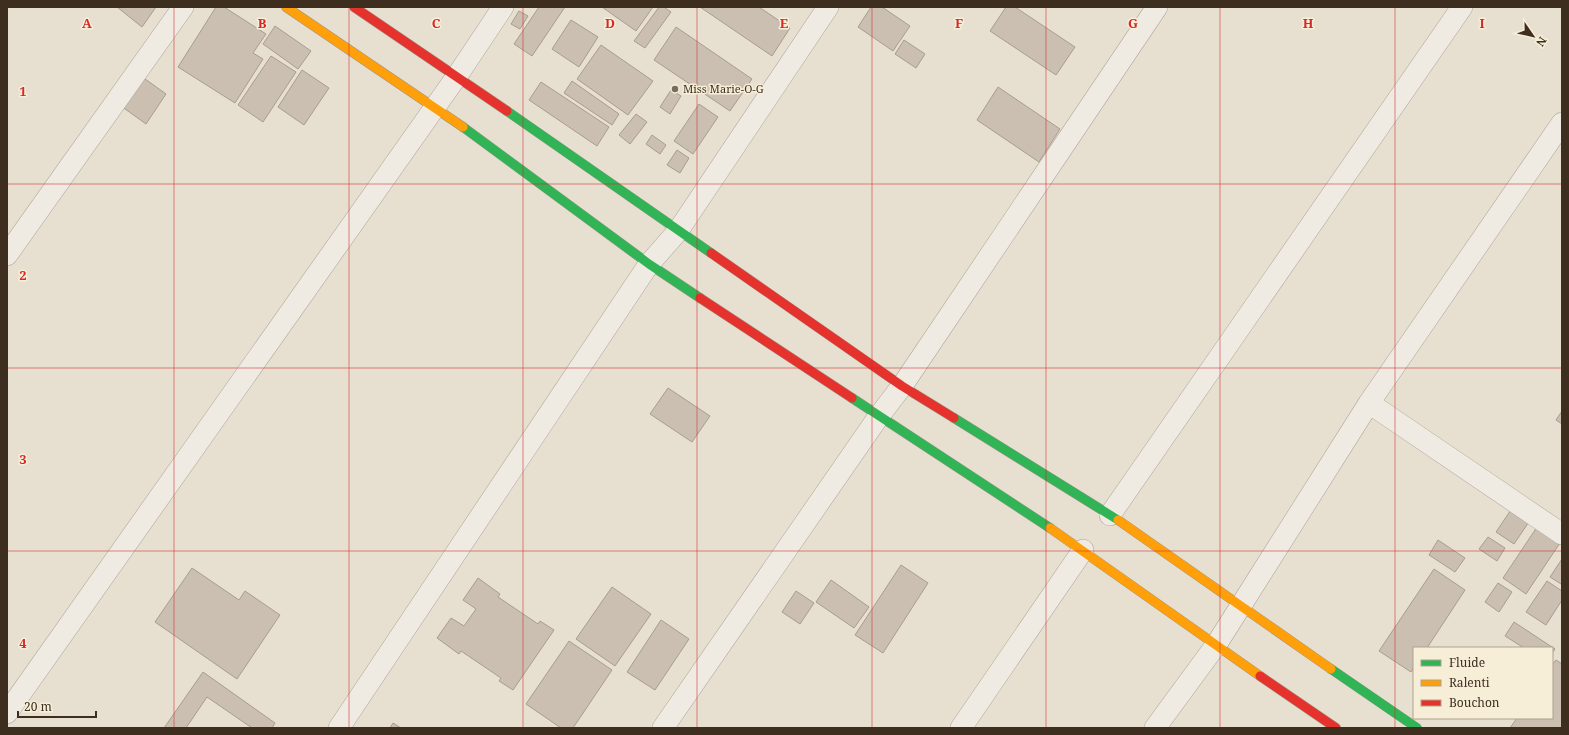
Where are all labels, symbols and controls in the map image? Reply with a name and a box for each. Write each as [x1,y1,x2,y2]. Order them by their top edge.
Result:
text: A [82,14,92,32]
text: B [258,14,267,32]
text: C [432,14,441,32]
text: D [605,14,615,32]
text: E [780,14,789,32]
text: F [955,14,963,32]
text: G [1128,14,1138,32]
text: H [1303,14,1314,32]
text: I [1479,14,1485,32]
north arrow [1513,16,1553,56]
text: N [1533,34,1550,50]
place label: Miss Marie-O-G [683,81,764,96]
text: 1 [19,82,27,100]
marker: Miss Marie-O-G [670,84,680,94]
text: 2 [19,266,27,284]
text: 3 [19,450,27,468]
text: 4 [19,634,27,652]
legend [1413,647,1553,719]
text: Fluide [1449,654,1485,671]
text: Ralenti [1449,674,1490,691]
scale bar [18,693,96,719]
text: Bouchon [1449,694,1500,711]
text: 20 m [24,698,52,715]

